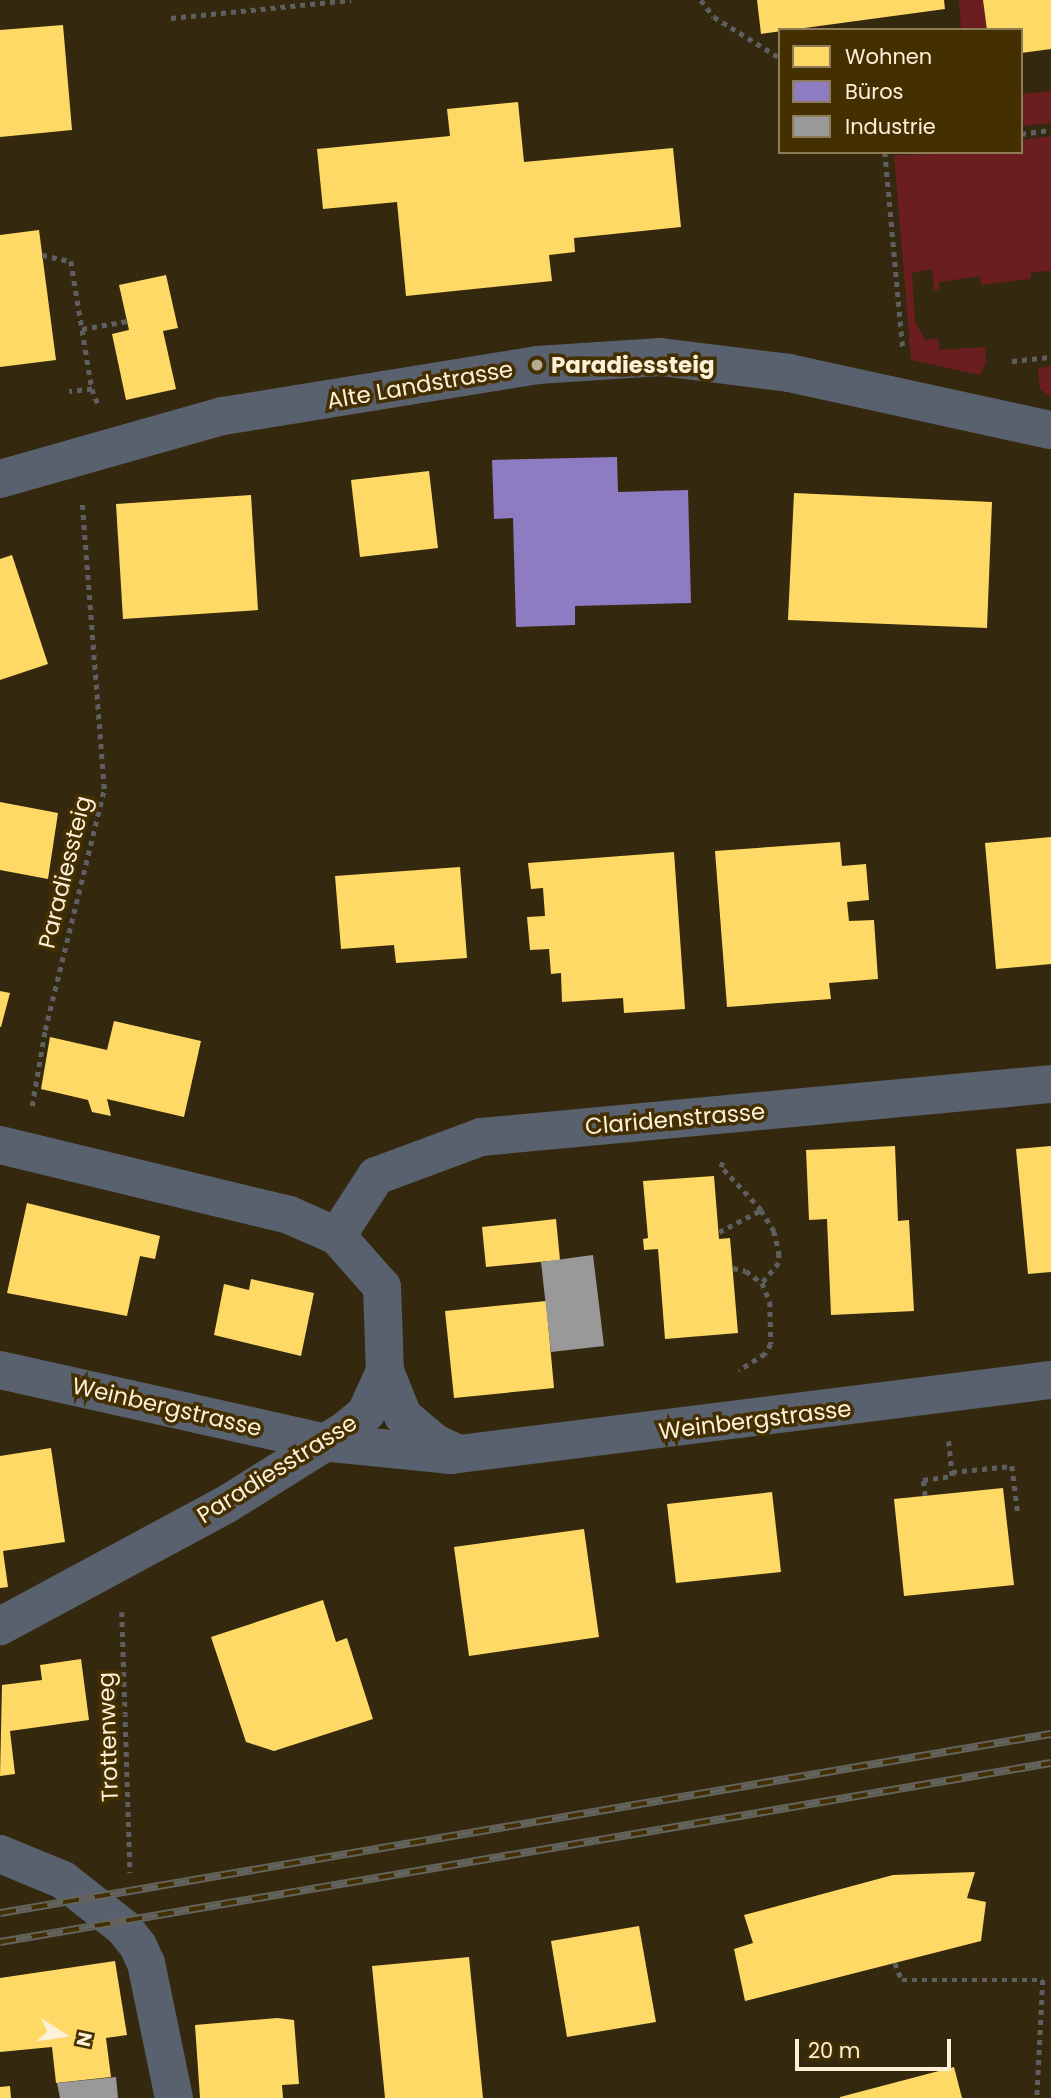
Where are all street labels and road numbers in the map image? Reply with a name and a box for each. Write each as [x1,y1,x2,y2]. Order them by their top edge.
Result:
street label: Alte Landstrasse [325,355,515,415]
street label: Paradiessteig [33,793,97,951]
street label: Claridenstrasse [584,1097,766,1141]
street label: Weinbergstrasse [69,1372,265,1442]
street label: Weinbergstrasse [657,1394,853,1446]
street label: Paradiesstrasse [192,1409,362,1529]
street label: Trottenweg [92,1671,124,1803]

